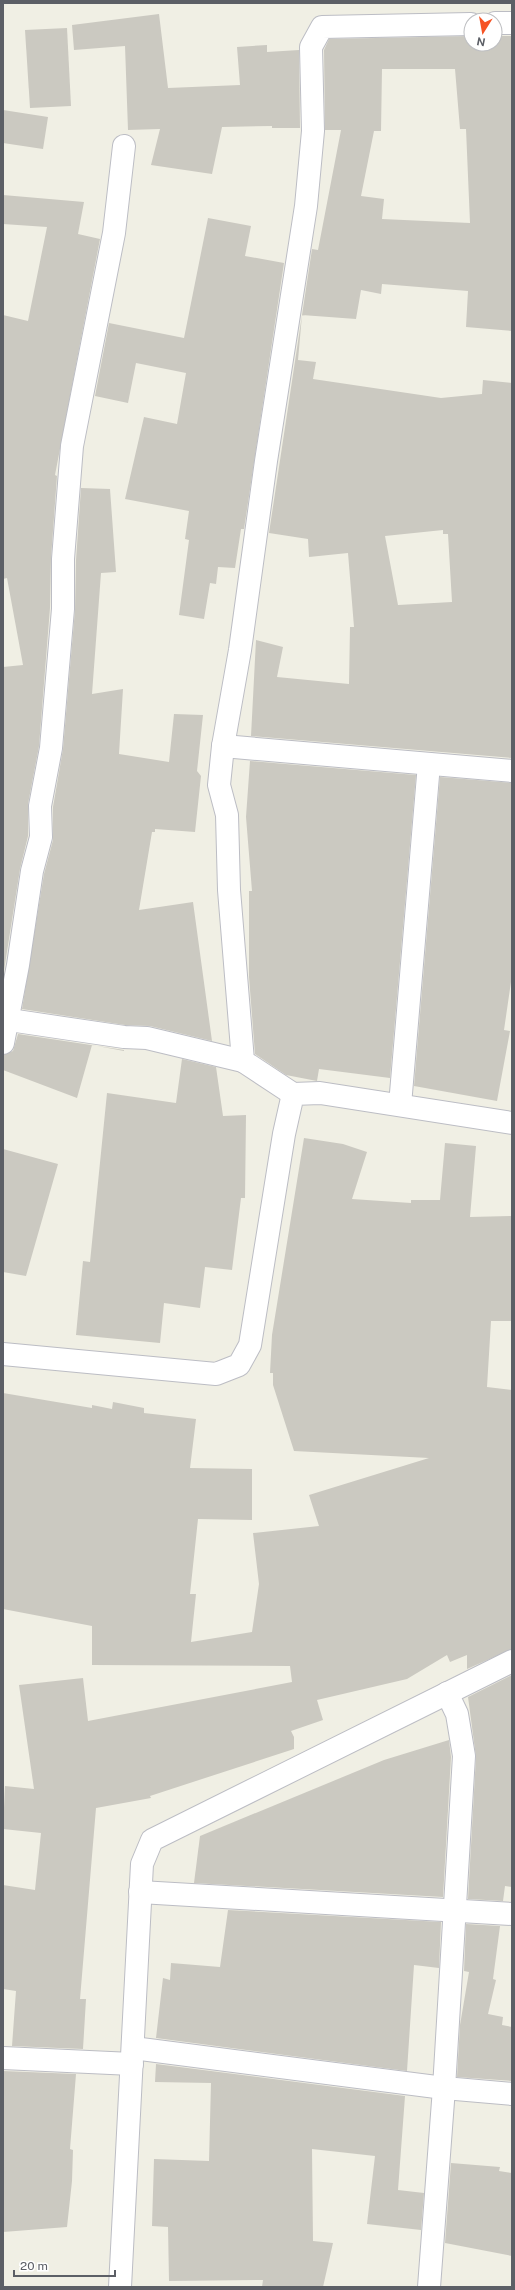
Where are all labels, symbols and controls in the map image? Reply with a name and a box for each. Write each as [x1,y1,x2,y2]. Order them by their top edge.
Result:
north arrow [463,12,503,52]
text: N [476,35,486,49]
scale bar [14,2252,115,2278]
text: 20 m [20,2259,48,2273]

